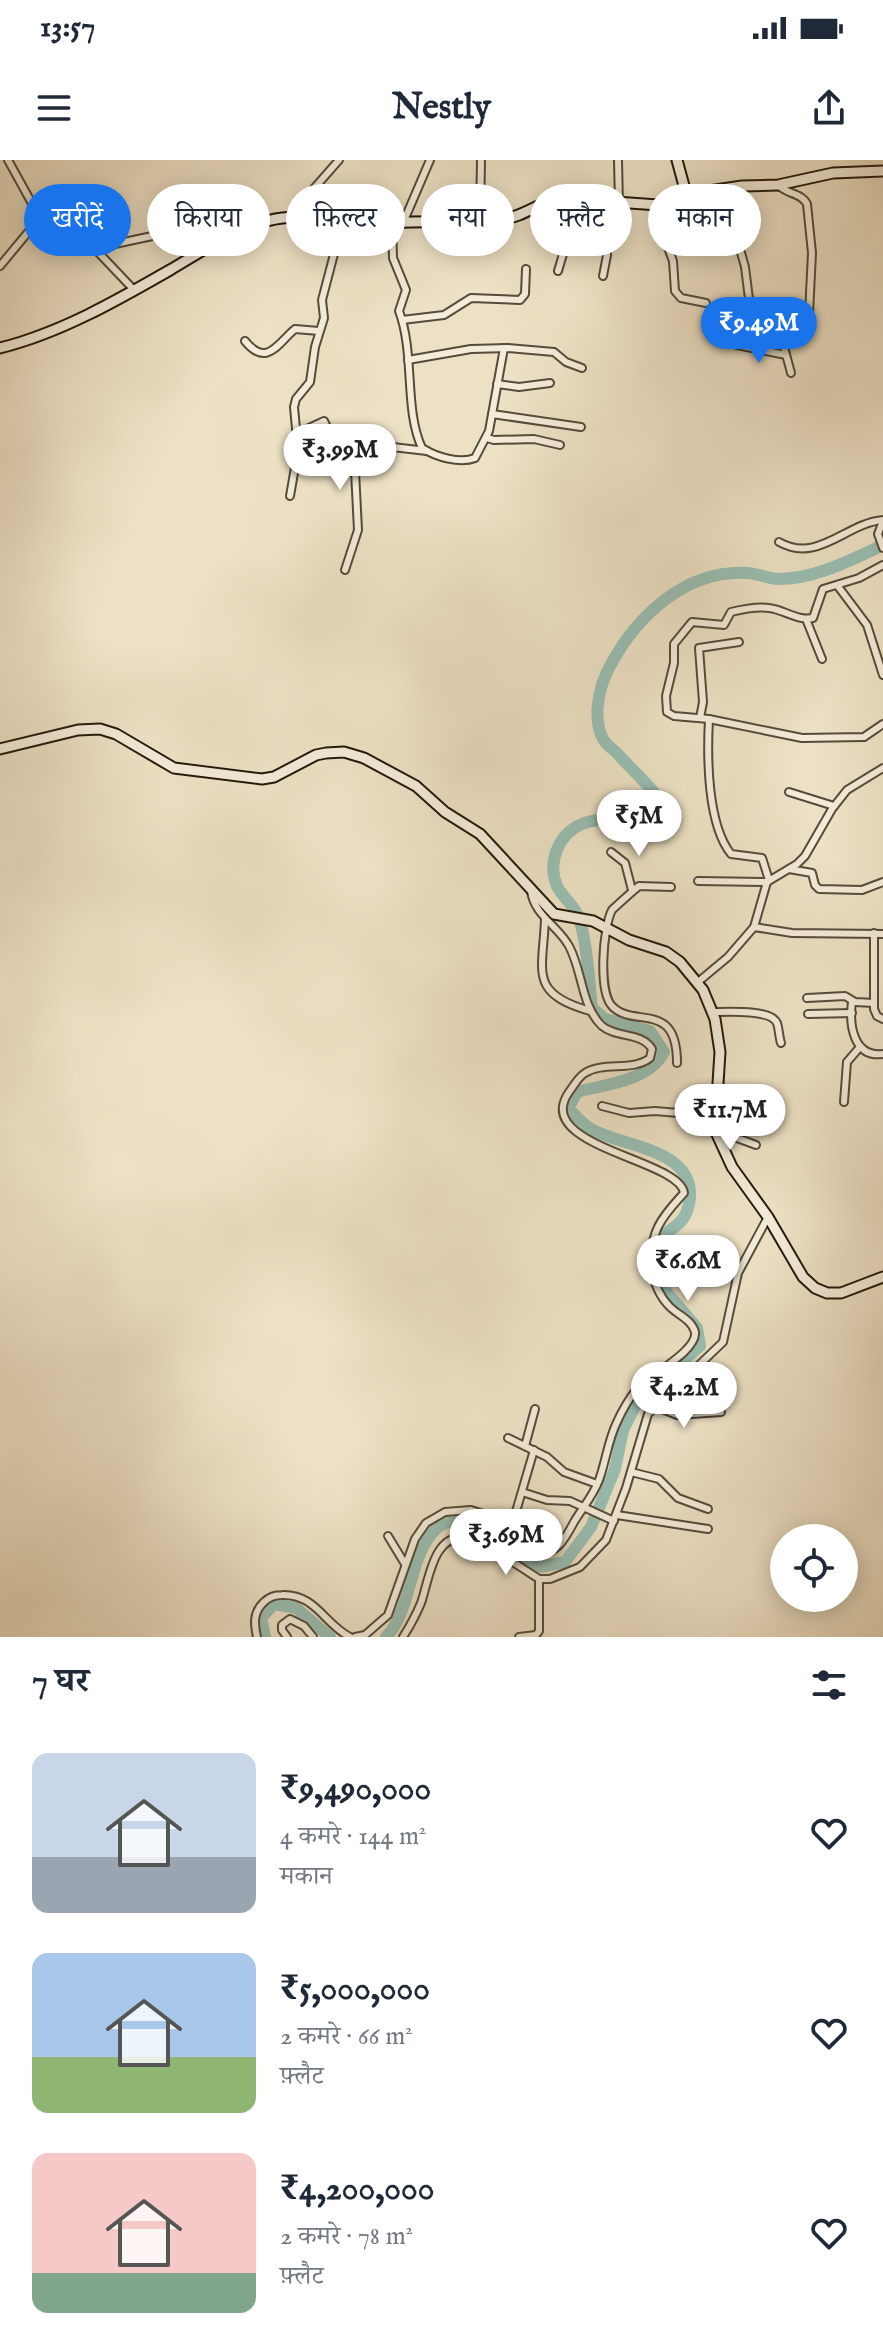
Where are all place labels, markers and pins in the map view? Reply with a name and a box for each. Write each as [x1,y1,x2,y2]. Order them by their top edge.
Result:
pin: ₹9.49M [694,297,824,365]
pin: ₹3.99M [275,424,405,492]
pin: ₹5M [600,790,678,858]
pin: ₹11.7M [665,1084,795,1152]
pin: ₹6.6M [632,1235,744,1303]
pin: ₹4.2M [628,1362,740,1430]
pin: ₹3.69M [441,1509,571,1577]

